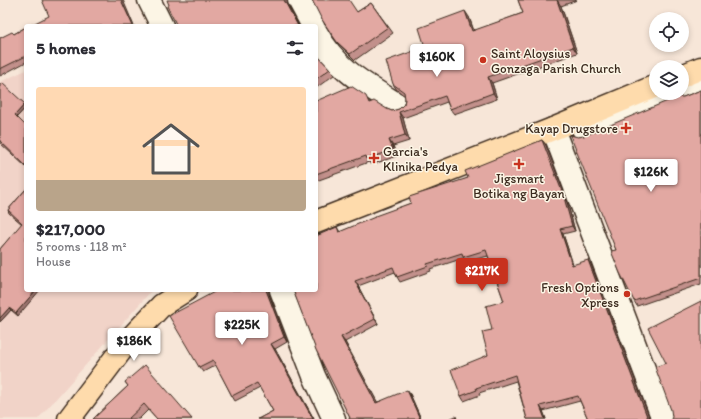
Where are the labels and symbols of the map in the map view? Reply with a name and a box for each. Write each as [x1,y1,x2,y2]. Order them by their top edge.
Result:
pin: $160K [409,44,465,78]
place label: Saint Aloysius Gonzaga Parish Church [491,46,621,76]
marker: Saint Aloysius Gonzaga Parish Church [478,55,488,65]
place label: Kayap Drugstore [525,121,618,136]
marker: Kayap Drugstore [621,123,631,133]
place label: Garcia's Klinika Pedya [383,144,458,174]
marker: Garcia's Klinika Pedya [368,152,380,164]
marker: Jigsmart Botika ng Bayan [514,159,524,169]
pin: $126K [623,159,679,193]
place label: Jigsmart Botika ng Bayan [473,171,565,201]
pin: $217K [454,258,510,292]
place label: Fresh Options Xpress [541,280,619,310]
marker: Fresh Options Xpress [622,289,632,299]
pin: $225K [214,312,270,346]
pin: $186K [106,328,162,362]

